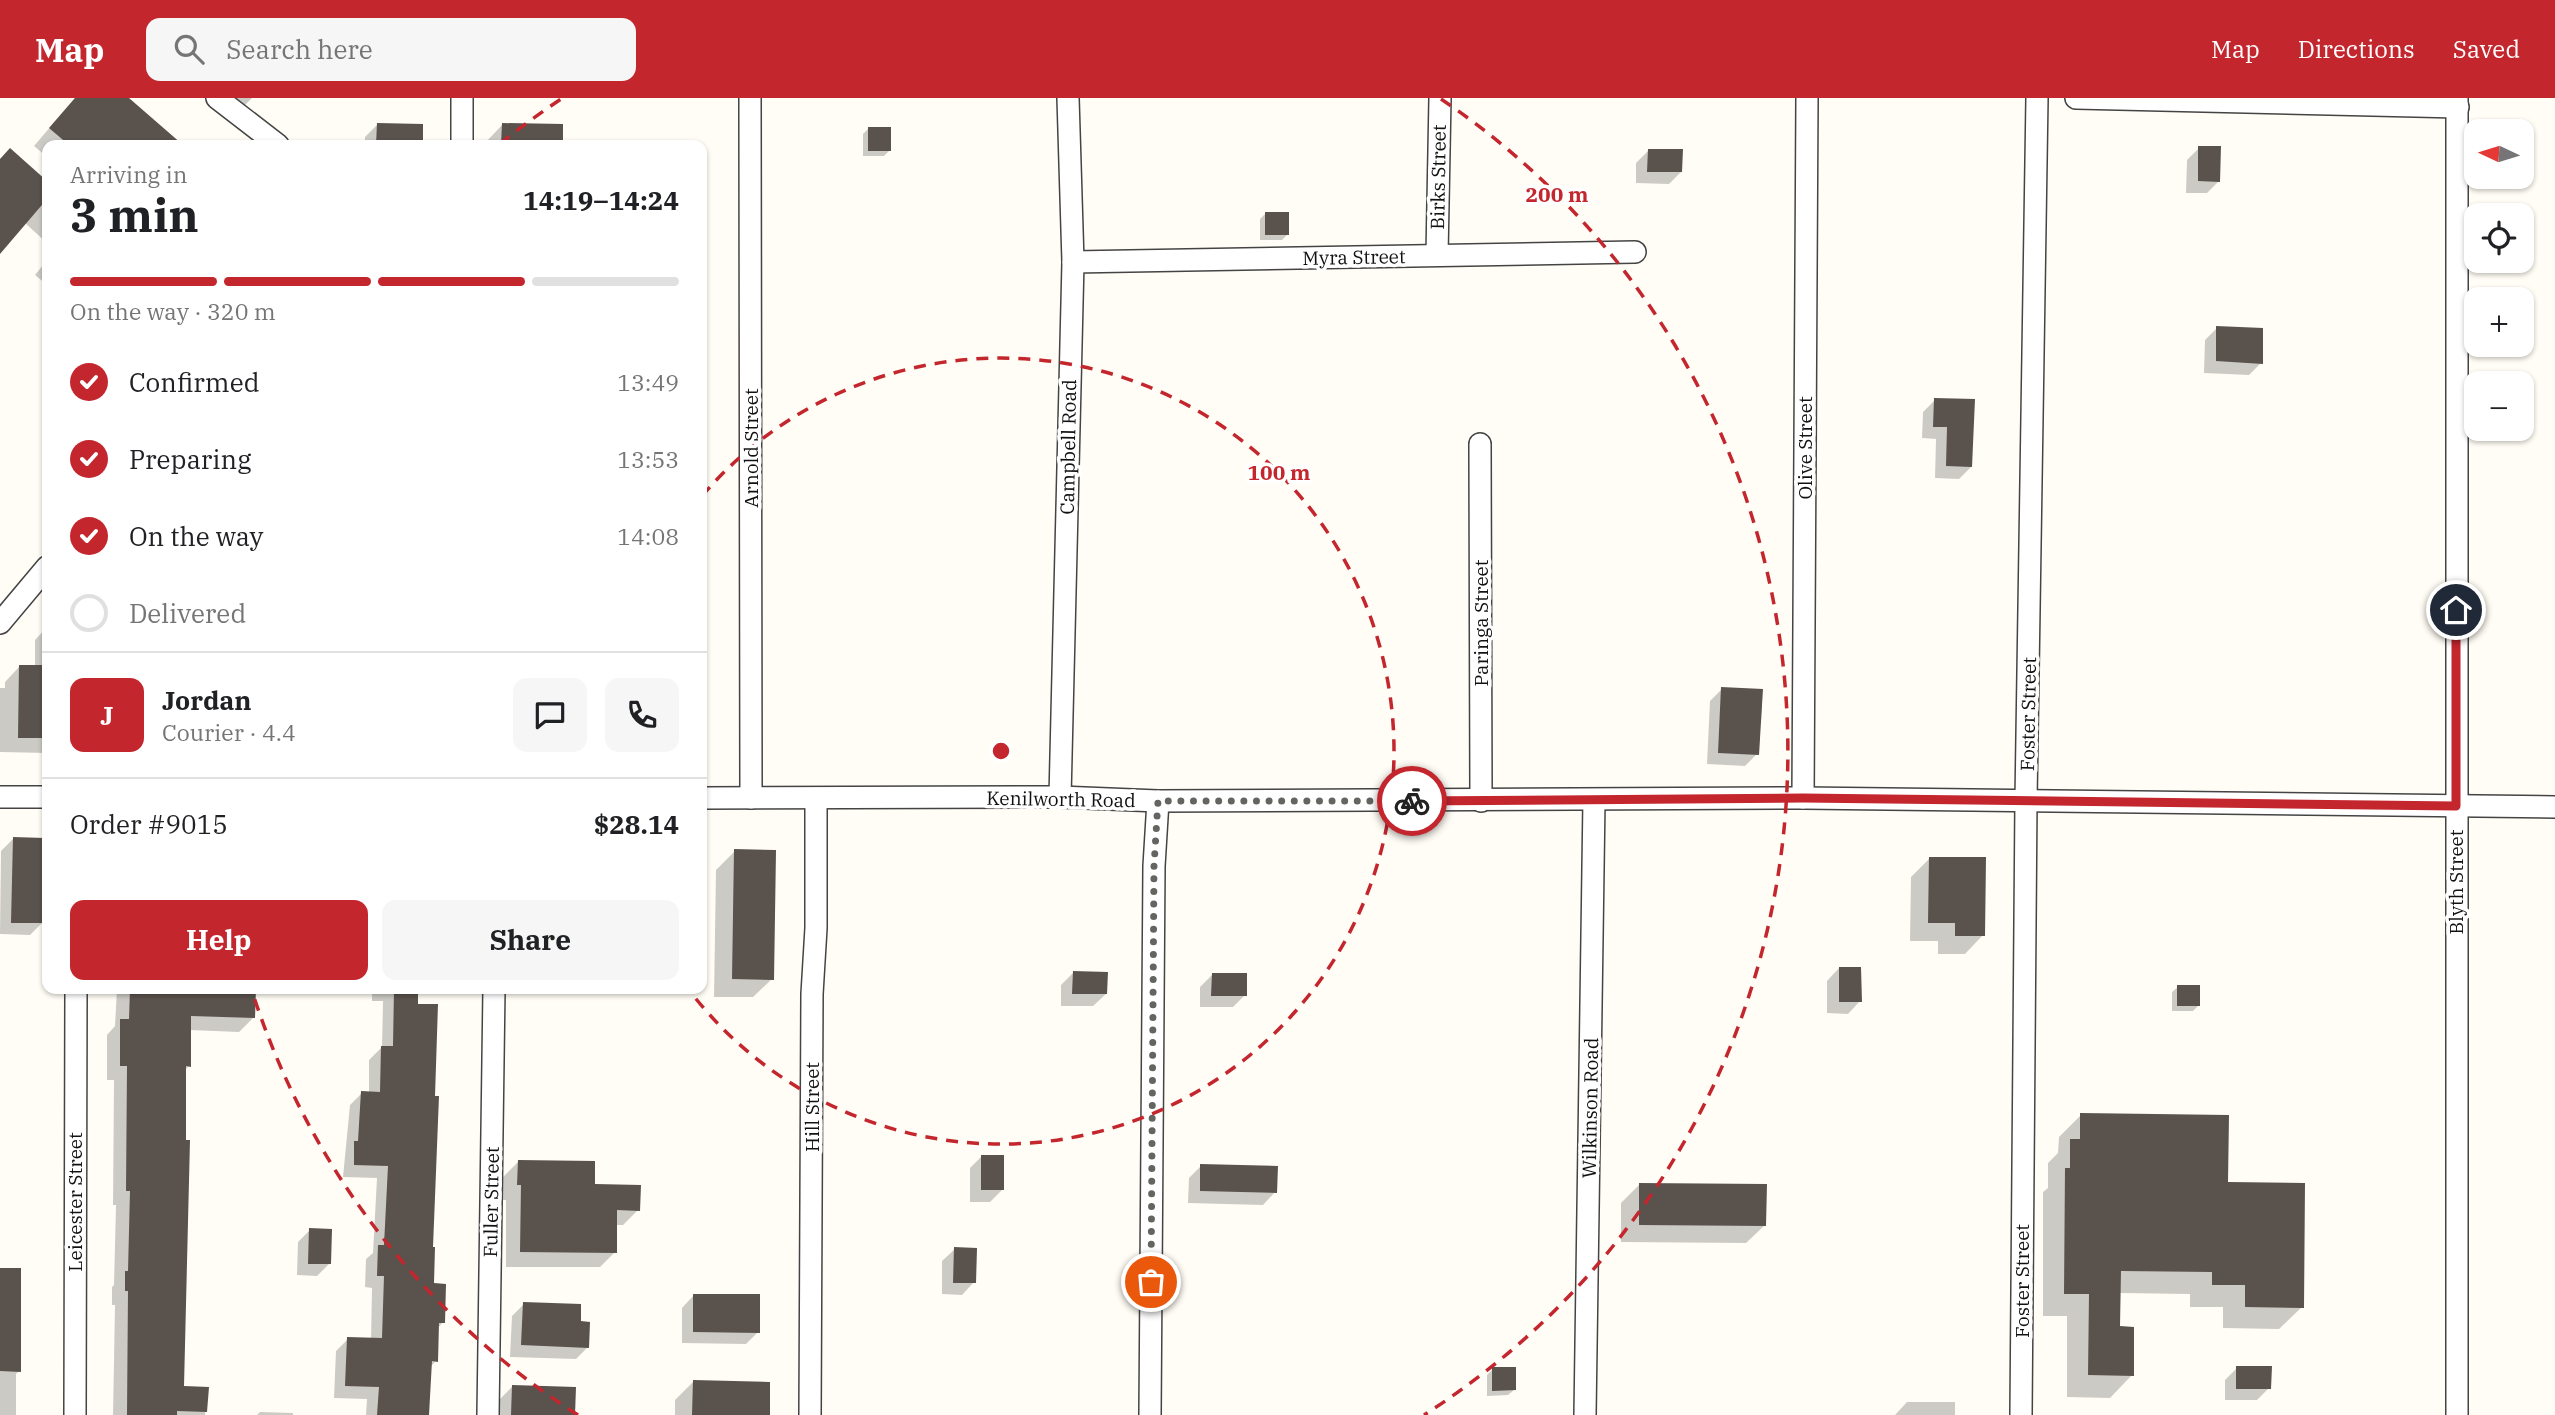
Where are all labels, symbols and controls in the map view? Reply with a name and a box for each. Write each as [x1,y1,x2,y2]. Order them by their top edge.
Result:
search box [146,18,636,81]
text: Map [35,28,104,71]
icon: search [170,30,208,68]
text: Search here [226,32,373,66]
text: Map [2211,33,2260,65]
text: Directions [2298,33,2415,65]
text: Saved [2453,33,2520,65]
north arrow [2464,119,2534,189]
map controls [2464,119,2534,441]
street label: Birks Street [1425,124,1451,230]
text: Arriving in [70,159,187,189]
text: 200 m [1525,180,1589,208]
text: 14:19–14:24 [523,183,679,217]
text: 3 min [70,185,199,245]
button: locate [2464,203,2534,273]
street label: Myra Street [1302,244,1406,270]
button: + [2464,287,2534,357]
text: On the way · 320 m [70,296,276,326]
icon: check [70,363,108,401]
text: Confirmed [129,365,260,399]
text: 13:49 [617,367,679,397]
button: − [2464,371,2534,441]
street label: Campbell Road [1055,379,1081,515]
street label: Arnold Street [739,388,763,508]
street label: Olive Street [1793,396,1817,500]
icon: check [70,440,108,478]
text: Preparing [129,442,251,476]
text: 13:53 [617,444,679,474]
text: 100 m [1247,458,1311,486]
icon: check [70,517,108,555]
text: On the way [129,519,263,553]
text: 14:08 [617,521,679,551]
street label: Paringa Street [1469,559,1493,686]
pin [2426,580,2486,640]
icon: home [2437,591,2475,629]
text: Delivered [129,596,246,630]
street label: Foster Street [2015,656,2041,771]
button: chat [513,678,587,752]
button: phone [605,678,679,752]
text: Jordan [162,683,252,717]
text: J [100,698,114,732]
text: Courier · 4.4 [162,717,296,747]
centre of rings [989,739,1013,763]
courier [1377,766,1447,836]
icon: bike [1393,782,1431,820]
street label: Kenilworth Road [986,786,1136,812]
text: Order #9015 [70,807,228,841]
text: $28.14 [594,807,679,841]
street label: Blyth Street [2444,829,2468,934]
button: Help [70,900,368,980]
button: Share [382,900,679,980]
street label: Wilkinson Road [1577,1037,1603,1179]
street label: Hill Street [800,1062,824,1152]
street label: Leicester Street [63,1132,87,1272]
street label: Fuller Street [478,1146,504,1258]
street label: Foster Street [2010,1224,2034,1338]
pin [1121,1252,1181,1312]
icon: bag [1132,1263,1170,1301]

